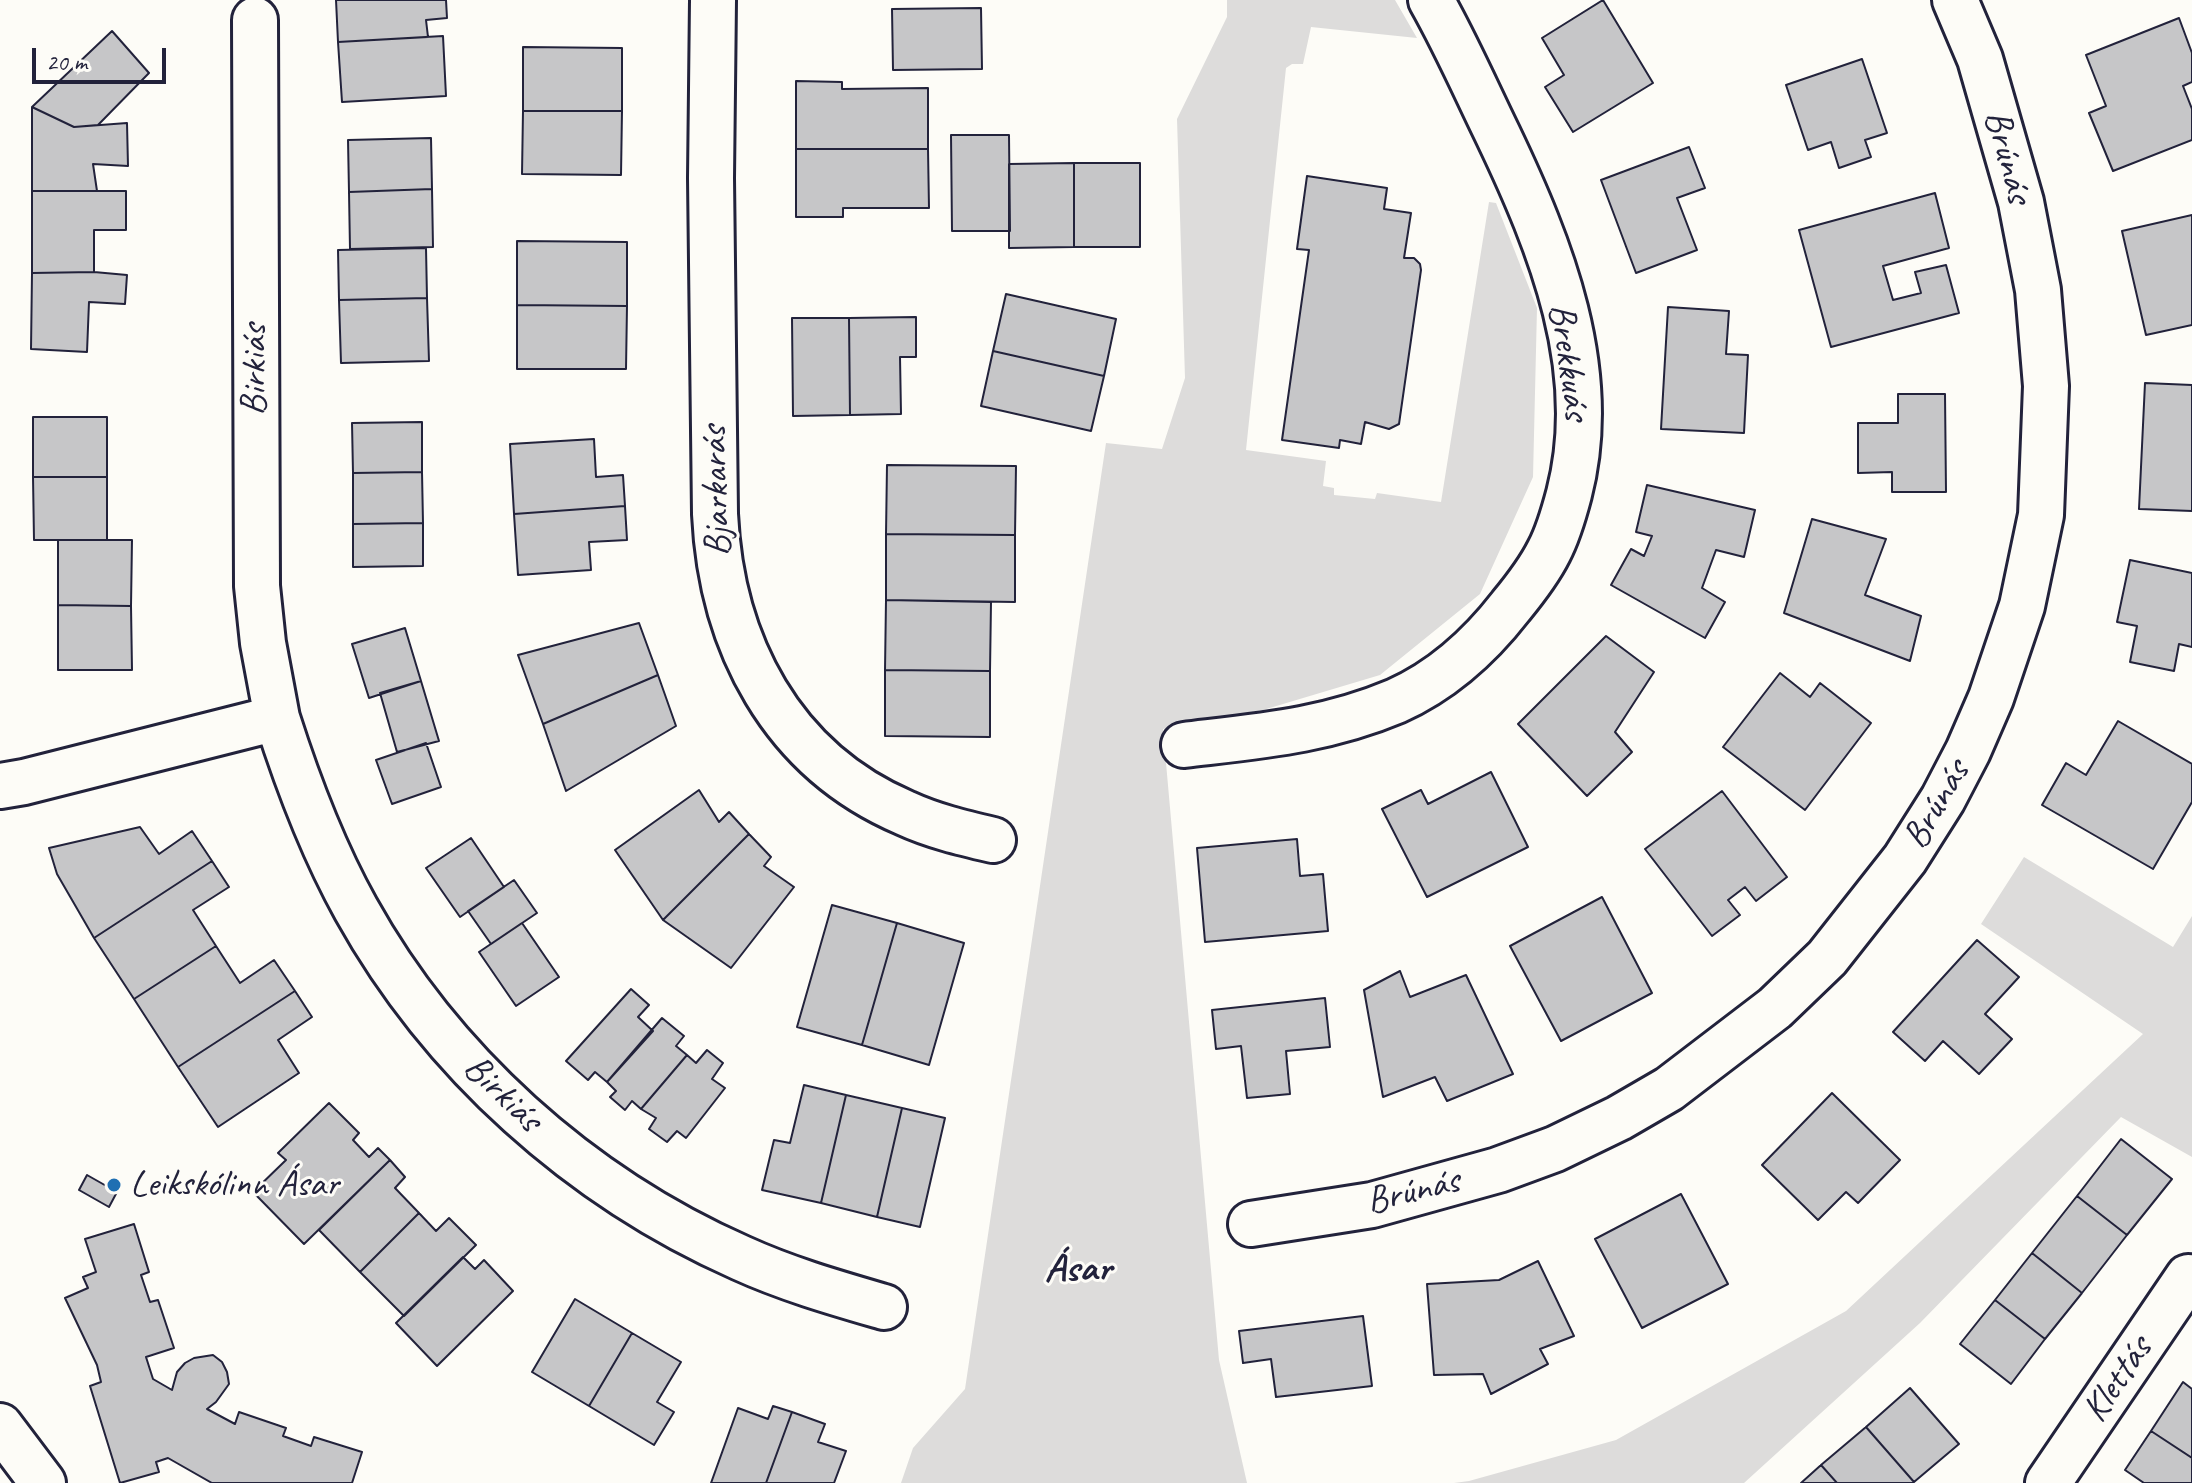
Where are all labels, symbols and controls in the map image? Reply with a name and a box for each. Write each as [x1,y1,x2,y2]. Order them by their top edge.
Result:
scale bar [36,32,170,82]
text: 20 m [46,47,87,77]
street label: Brúnás [1973,106,2041,208]
street label: Brekkuás [1537,301,1599,423]
street label: Birkiás [232,324,278,416]
street label: Bjarkarás [692,425,742,557]
street label: Brúnás [1894,753,1980,857]
street label: Birkiás [453,1046,551,1142]
street label: Brúnás [1362,1158,1464,1226]
place label: Leikskólinn Ásar [130,1162,339,1208]
marker: Leikskólinn Ásar [105,1176,123,1194]
district label: Ásar [1045,1246,1111,1294]
street label: Klettás [2073,1329,2163,1431]

